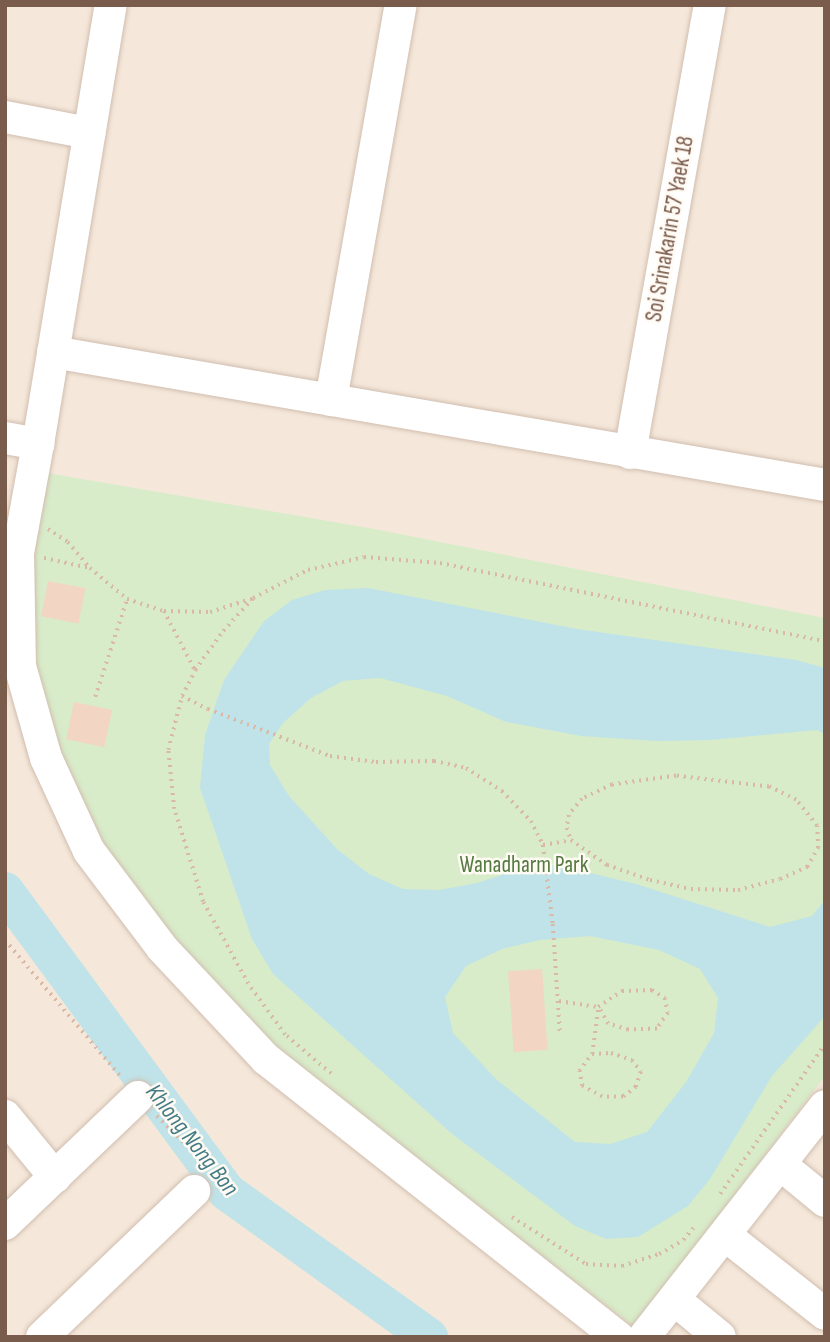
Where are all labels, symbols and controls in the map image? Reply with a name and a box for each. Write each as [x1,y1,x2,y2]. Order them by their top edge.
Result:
street label: Soi Srinakarin 57 Yaek 18 [640,134,700,324]
park label: Wanadharm Park [460,851,588,879]
water label: Khlong Nong Bon [139,1078,245,1202]

